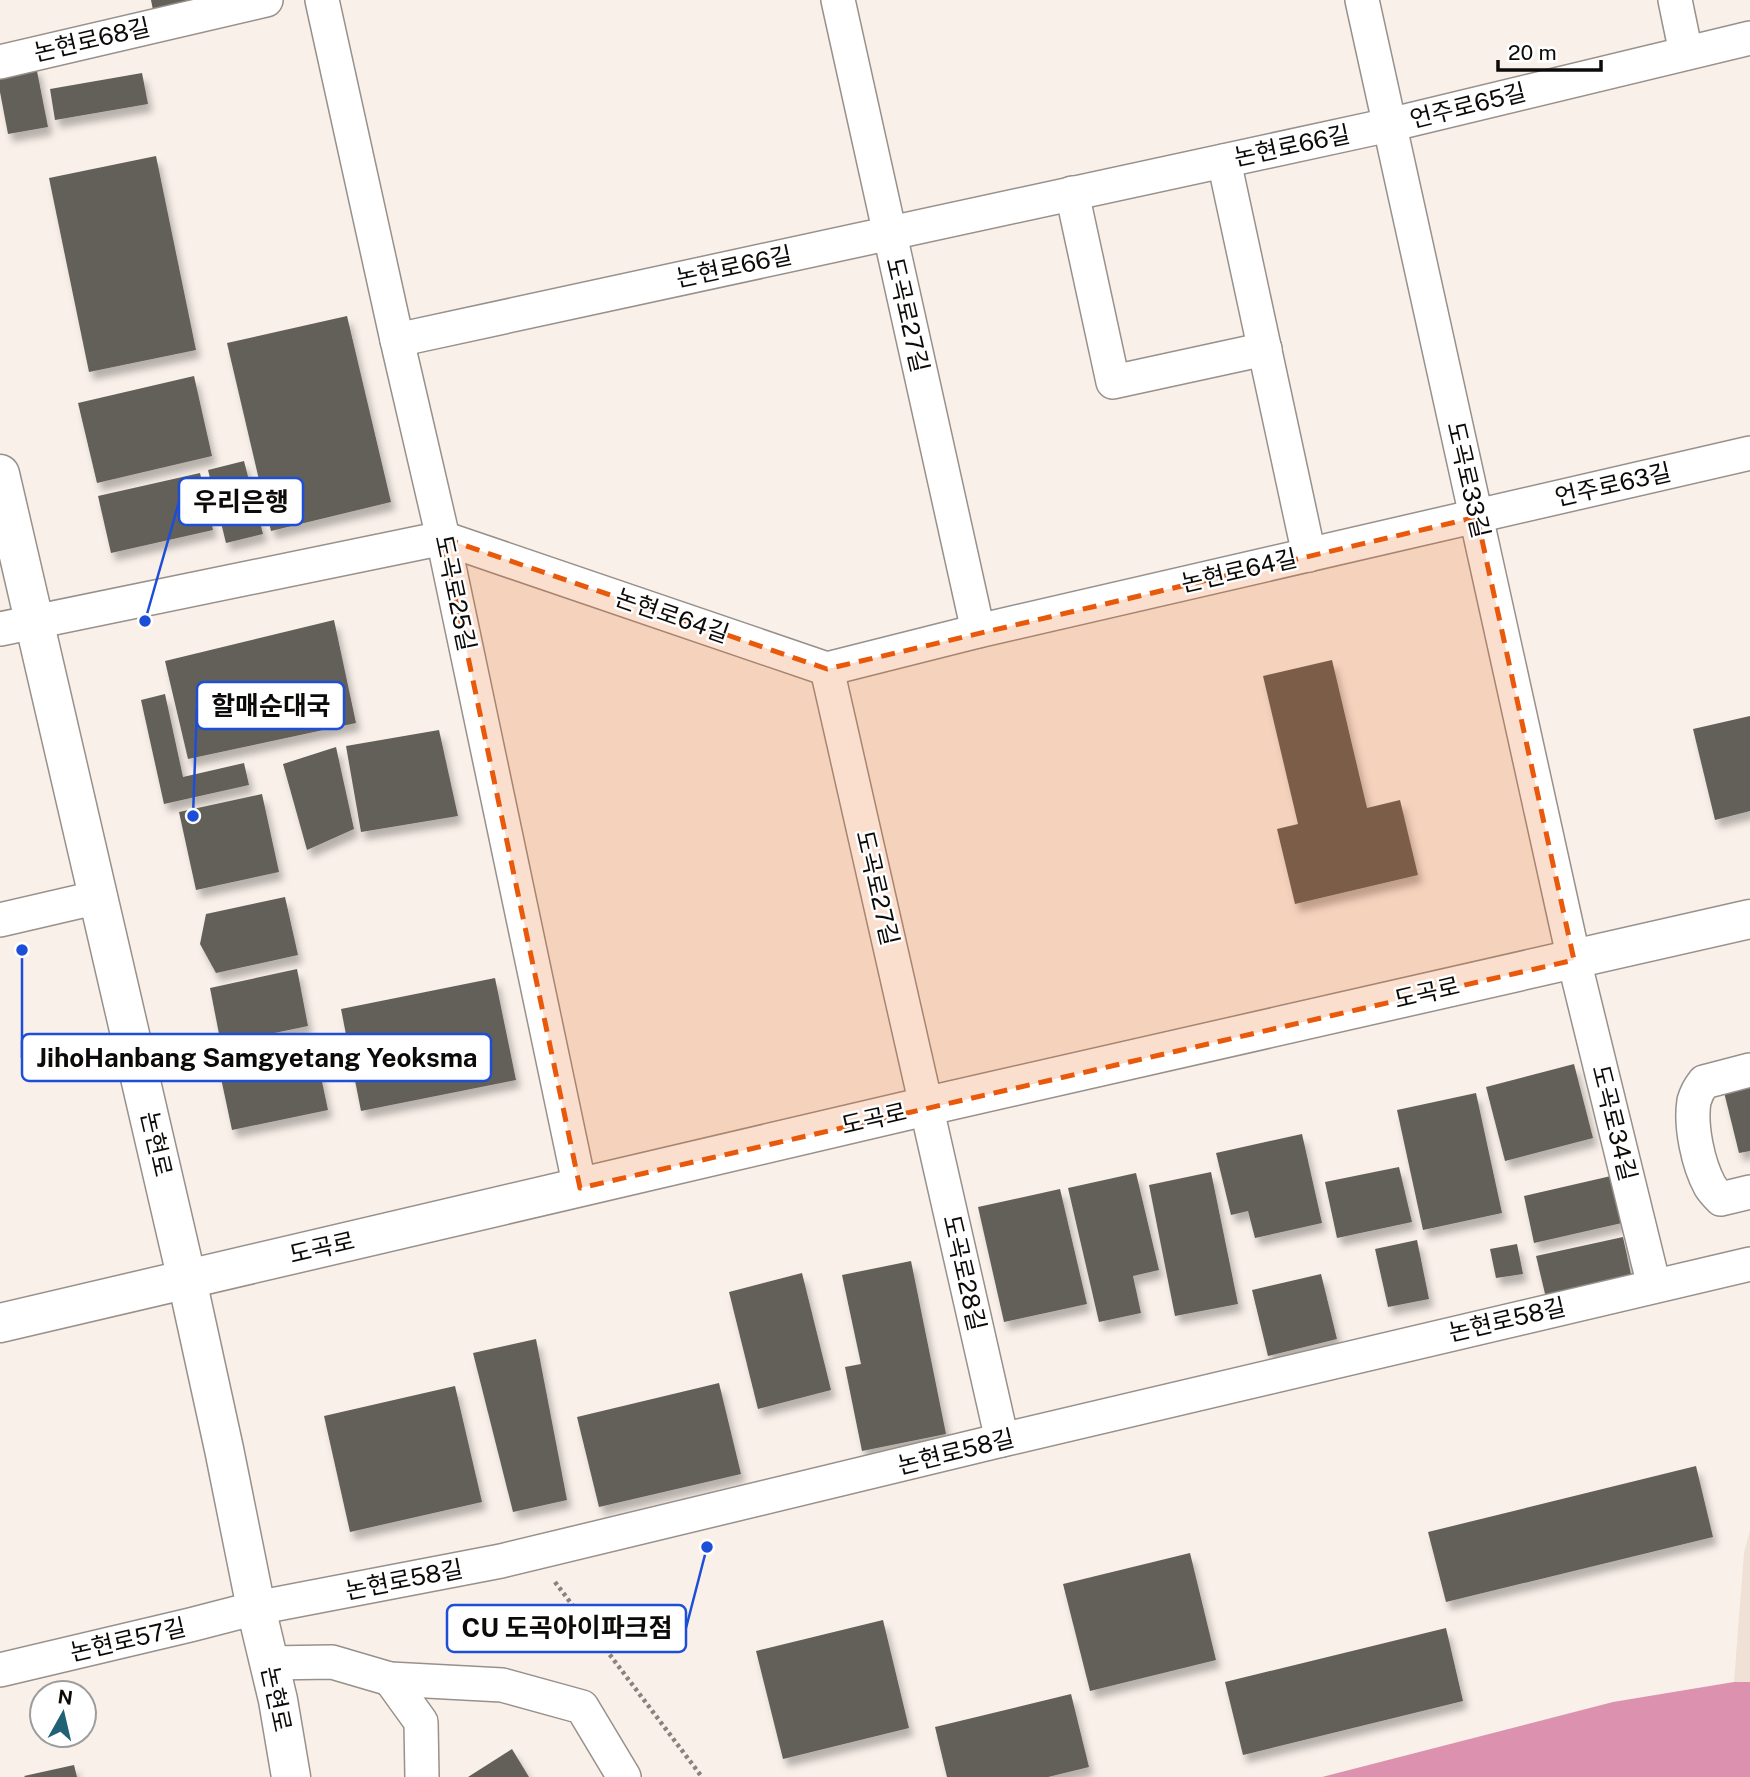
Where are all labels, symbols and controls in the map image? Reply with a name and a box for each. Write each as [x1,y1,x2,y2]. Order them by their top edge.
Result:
street label: 논현로68길 [31,12,153,66]
scale bar [1498,28,1601,72]
text: 20 m [1508,40,1557,65]
street label: 언주로65길 [1407,77,1529,133]
street label: 논현로66길 [1231,119,1352,171]
street label: 논현로66길 [673,240,794,292]
street label: 도곡로27길 [881,255,935,375]
street label: 도곡로33길 [1442,419,1496,541]
street label: 언주로63길 [1552,457,1674,511]
callout: 우리은행 [179,478,303,525]
text: 우리은행 [193,486,289,517]
street label: 도곡로25길 [430,532,482,653]
street label: 논현로64길 [1178,543,1300,597]
street label: 논현로64길 [612,583,733,648]
callout: 할매순대국 [197,682,344,729]
text: 할매순대국 [211,690,331,721]
street label: 도곡로27길 [851,828,905,948]
street label: 도곡로 [1391,971,1462,1013]
callout: JihoHanbang Samgyetang Yeoksma [22,1034,491,1081]
text: JihoHanbang Samgyetang Yeoksma [36,1042,478,1073]
street label: 도곡로34길 [1587,1062,1643,1184]
street label: 도곡로 [838,1097,909,1139]
street label: 논현로 [136,1108,178,1179]
street label: 도곡로28길 [938,1212,992,1333]
street label: 도곡로 [286,1226,357,1268]
street label: 논현로58길 [1446,1292,1568,1346]
street label: 논현로58길 [895,1423,1017,1479]
street label: 논현로58길 [343,1554,465,1604]
callout: CU 도곡아이파크점 [447,1605,686,1652]
street label: 논현로57길 [67,1612,188,1666]
text: CU 도곡아이파크점 [462,1612,672,1643]
street label: 논현로 [256,1663,298,1734]
north arrow [28,1679,98,1749]
text: N [56,1685,74,1709]

